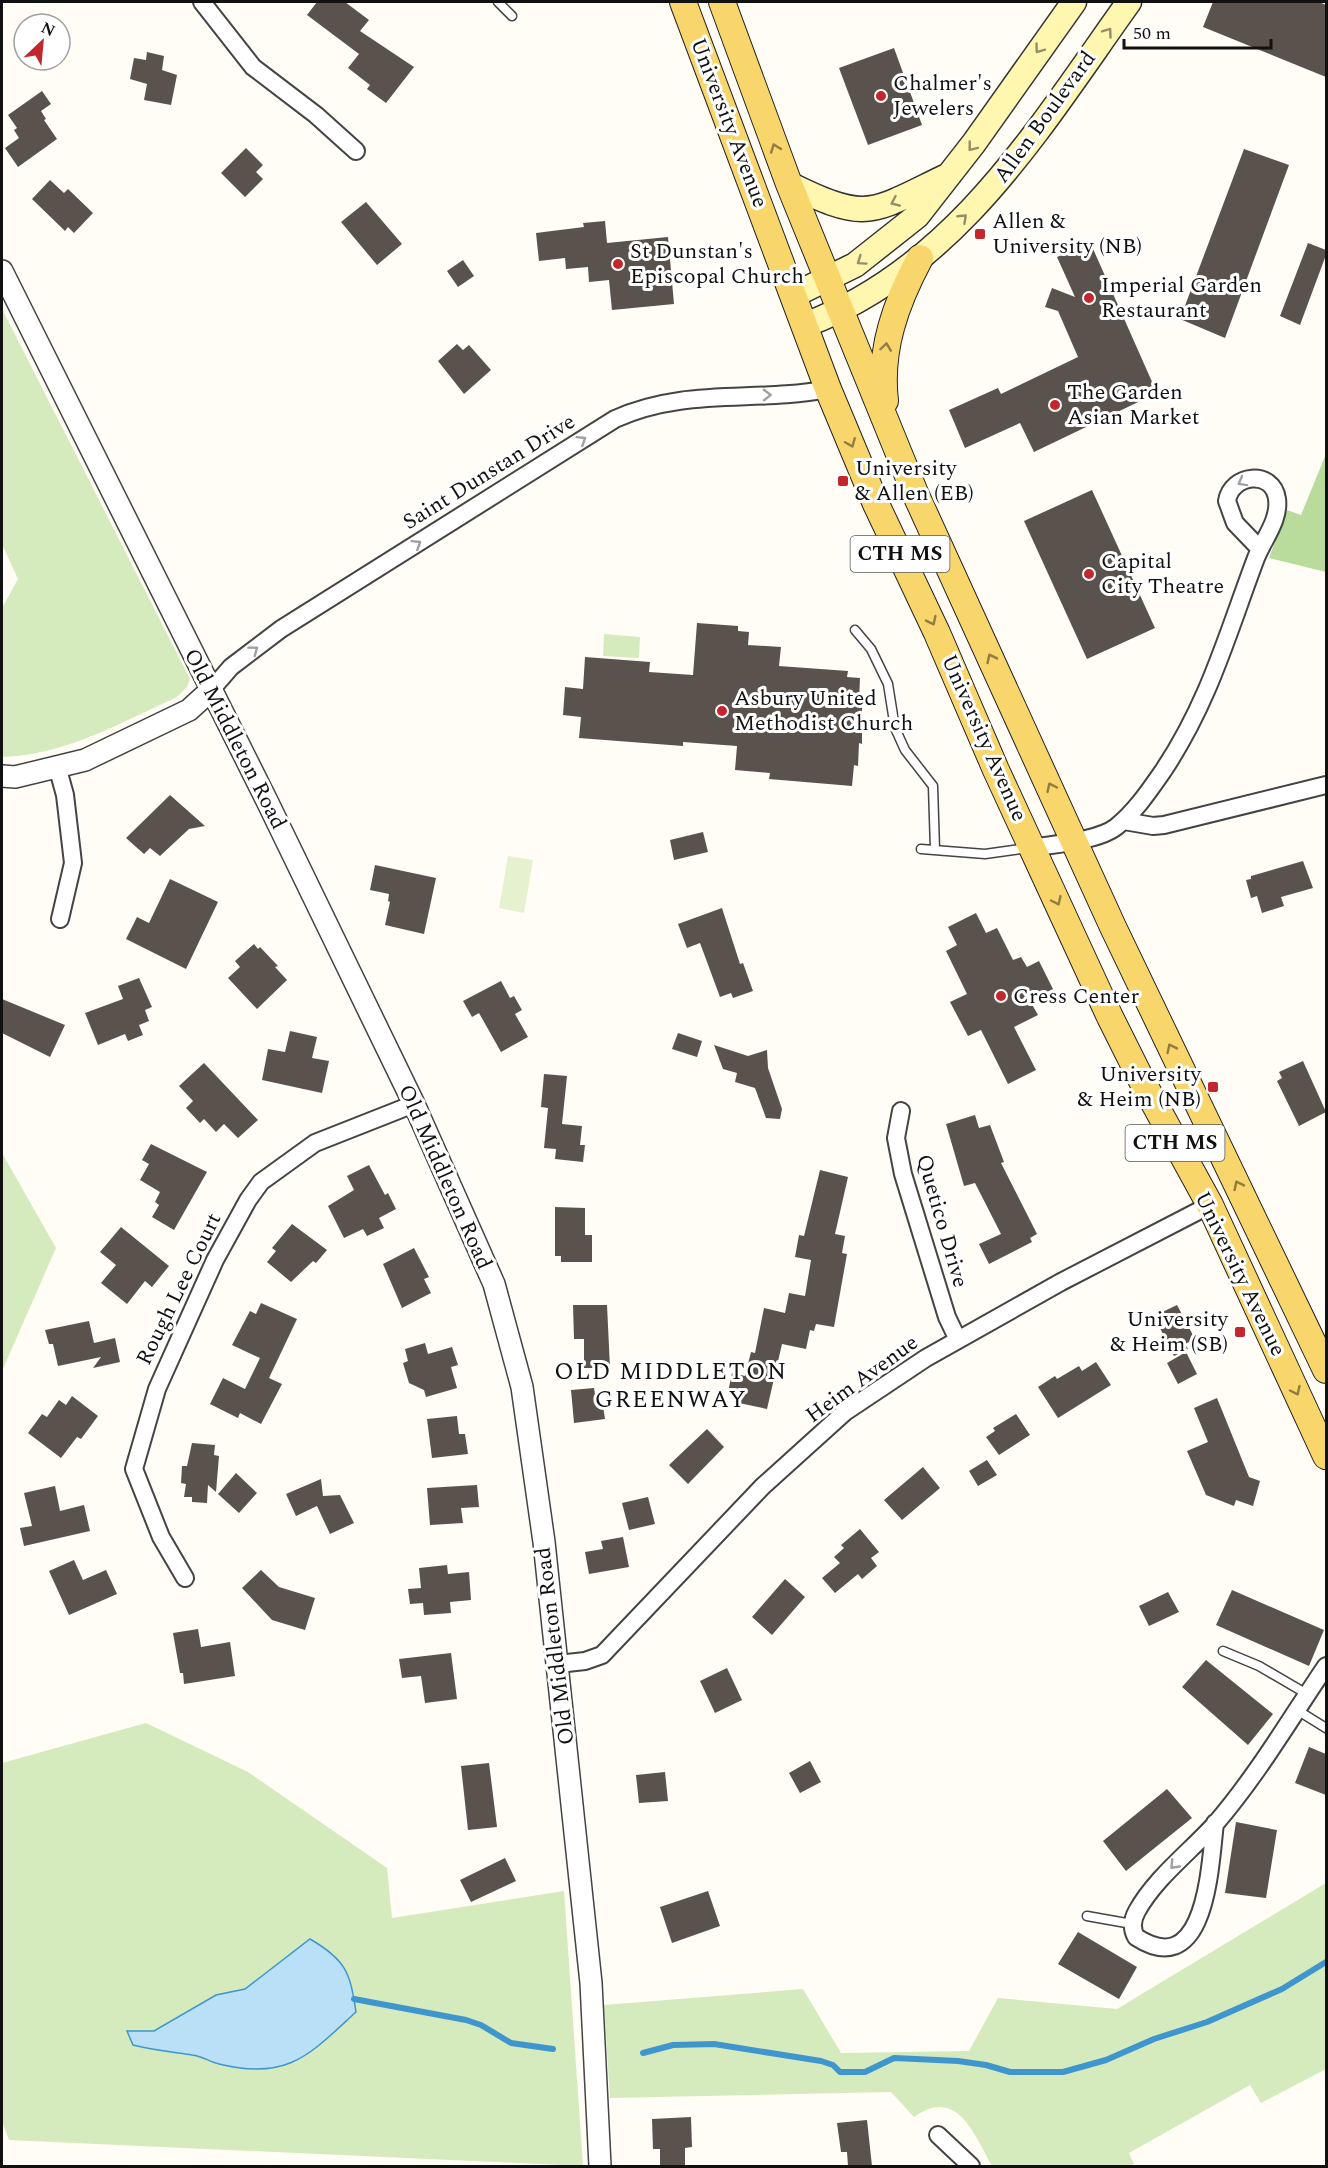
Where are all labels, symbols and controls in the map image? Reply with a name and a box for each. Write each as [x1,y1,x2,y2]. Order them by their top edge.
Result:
north arrow [12,12,72,72]
scale bar [1124,12,1271,50]
text: N [37,16,59,43]
text: 50 m [1133,20,1171,47]
one-way arrow [1101,27,1112,38]
street label: University Avenue [681,33,777,213]
one-way arrow [1035,42,1046,53]
street label: Allen Boulevard [986,44,1104,190]
place label: Chalmer's Jewelers [893,67,992,125]
marker: Chalmer's Jewelers [874,89,888,103]
one-way arrow [968,140,979,151]
one-way arrow [770,143,783,154]
one-way arrow [890,195,901,207]
place label: Allen & University (NB) [992,205,1142,263]
one-way arrow [956,214,966,225]
marker: Allen & University (NB) [973,227,987,241]
place label: St Dunstan's Episcopal Church [630,235,804,293]
one-way arrow [857,254,868,265]
marker: St Dunstan's Episcopal Church [611,257,625,271]
place label: Imperial Garden Restaurant [1101,269,1262,327]
marker: Imperial Garden Restaurant [1082,291,1096,305]
one-way arrow [880,342,892,351]
place label: The Garden Asian Market [1067,376,1200,434]
one-way arrow [763,389,772,401]
marker: The Garden Asian Market [1048,398,1062,412]
street label: Saint Dunstan Drive [396,406,582,538]
one-way arrow [576,435,586,447]
one-way arrow [844,437,856,448]
place label: University & Allen (EB) [855,452,974,510]
marker: University & Allen (EB) [836,474,850,488]
one-way arrow [1238,475,1248,486]
road number: CTH MS [850,536,950,572]
one-way arrow [410,540,421,551]
place label: Capital City Theatre [1101,545,1224,603]
marker: Capital City Theatre [1082,567,1096,581]
one-way arrow [924,614,936,625]
street label: Old Middleton Road [175,643,295,835]
one-way arrow [247,646,258,657]
street label: University Avenue [932,649,1036,827]
one-way arrow [987,653,999,664]
place label: Asbury United Methodist Church [734,682,913,740]
marker: Asbury United Methodist Church [715,704,729,718]
one-way arrow [1047,782,1059,793]
one-way arrow [1049,894,1061,905]
place label: Cress Center [1013,980,1140,1013]
marker: Cress Center [994,989,1008,1003]
one-way arrow [1166,1043,1178,1054]
place label: University & Heim (NB) [1078,1058,1202,1116]
street label: Old Middleton Road [389,1079,501,1275]
marker: University & Heim (NB) [1206,1080,1220,1094]
road number: CTH MS [1126,1125,1224,1161]
street label: Quetico Drive [907,1151,977,1291]
one-way arrow [1234,1181,1245,1191]
street label: University Avenue [1186,1186,1294,1362]
street label: Rough Lee Court [128,1207,230,1371]
place label: University & Heim (SB) [1110,1303,1229,1361]
marker: University & Heim (SB) [1233,1325,1247,1339]
street label: Heim Avenue [799,1327,925,1431]
district label: OLD MIDDLETON GREENWAY [554,1354,788,1418]
one-way arrow [1289,1385,1301,1396]
street label: Old Middleton Road [526,1545,584,1747]
one-way arrow [1171,1858,1182,1869]

